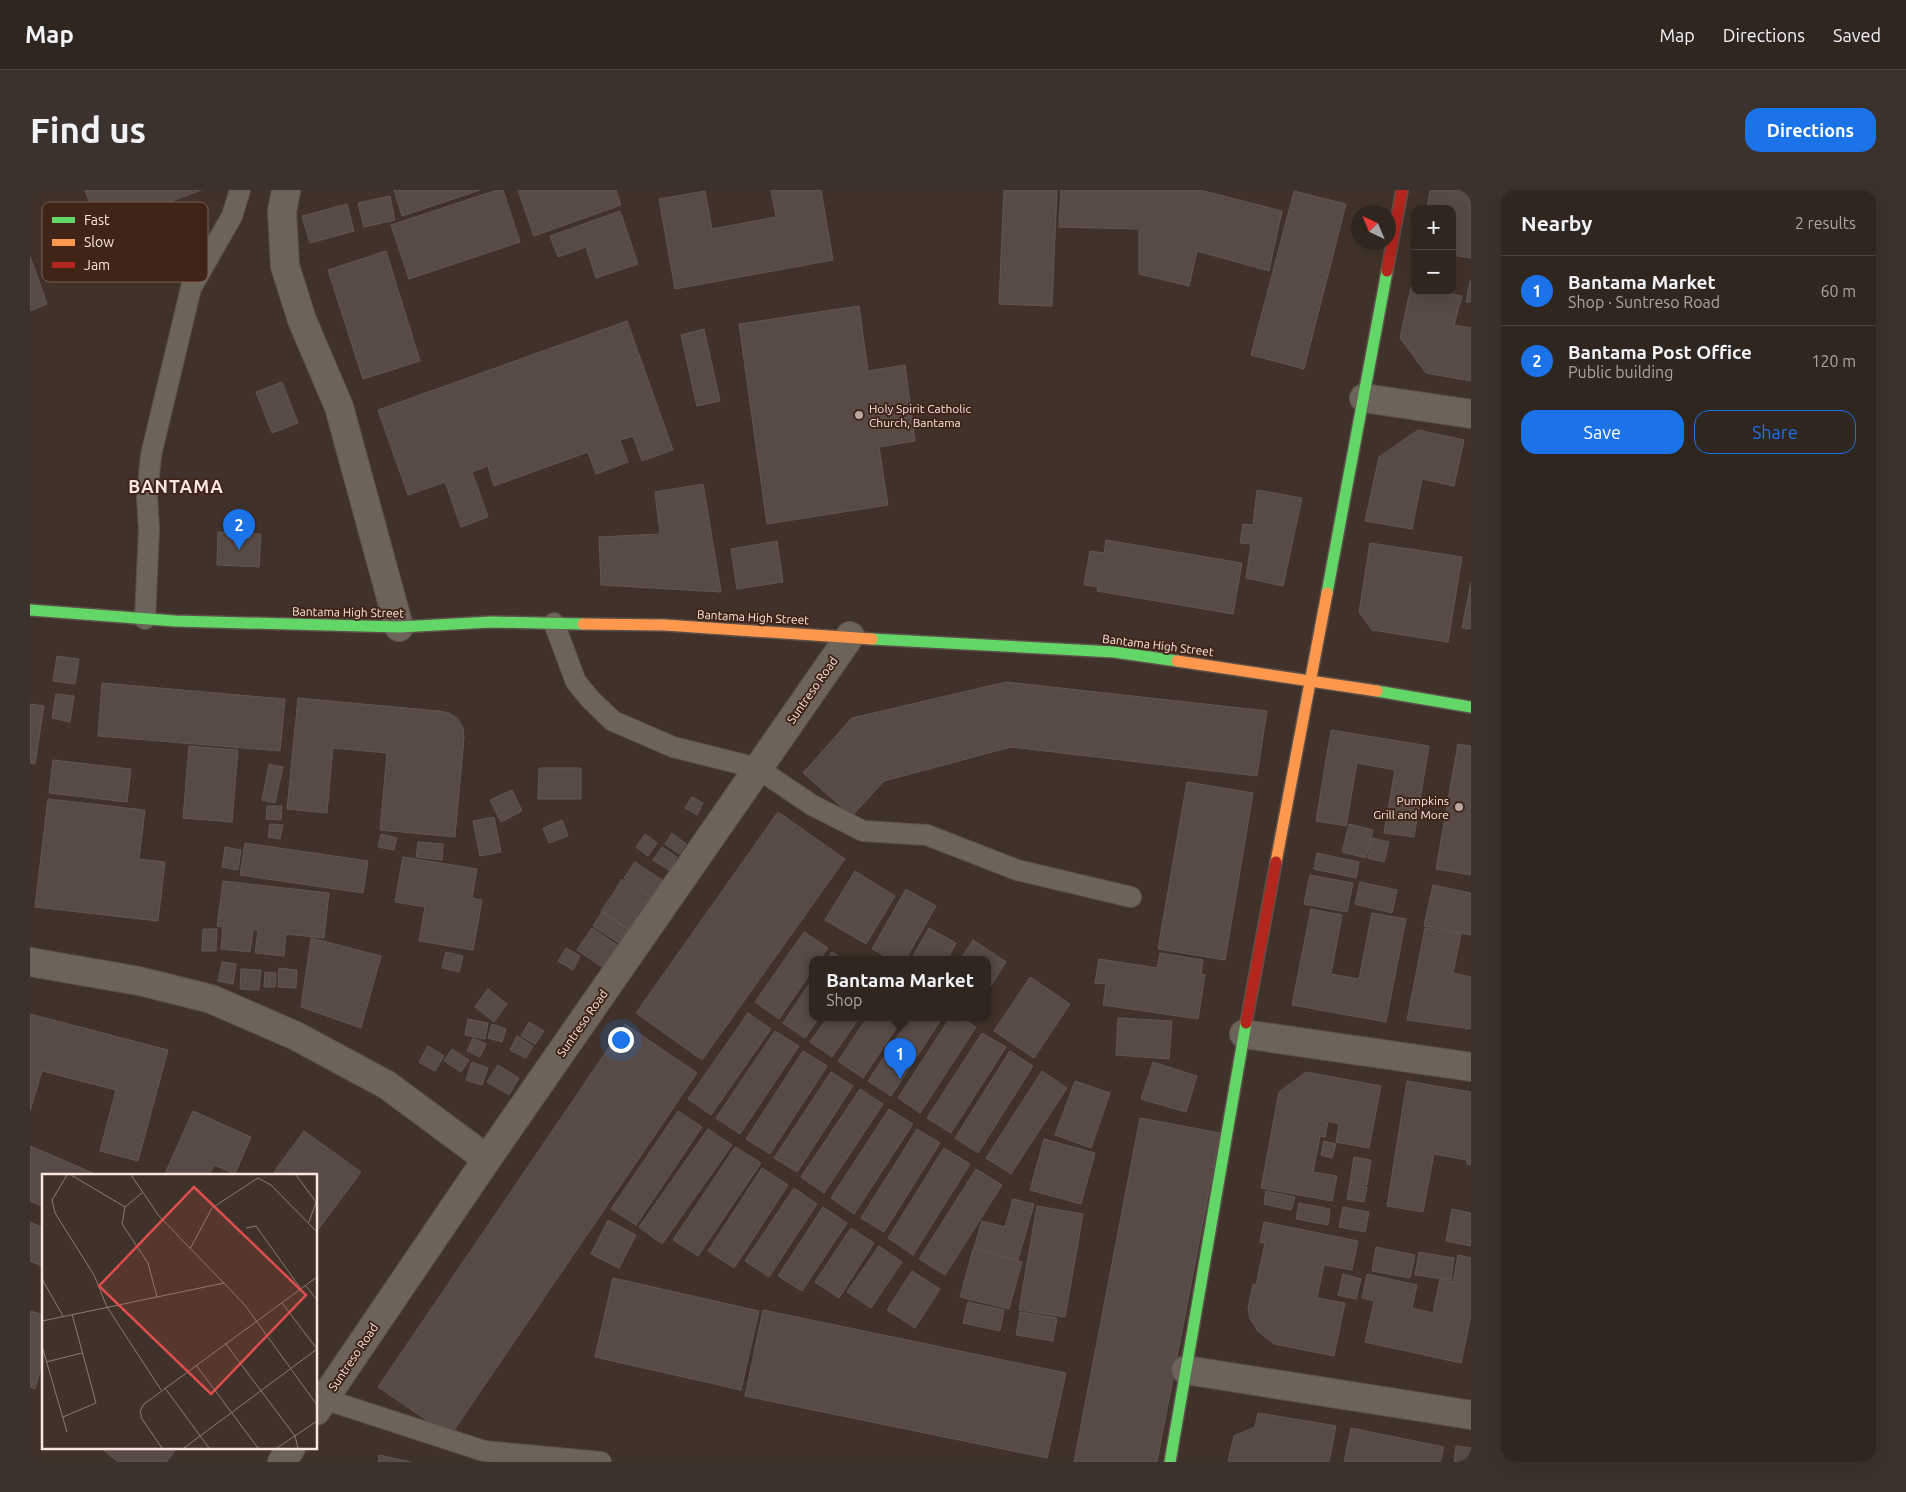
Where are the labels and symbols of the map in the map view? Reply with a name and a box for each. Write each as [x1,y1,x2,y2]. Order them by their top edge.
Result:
legend [42,202,208,282]
north arrow [1351,205,1396,250]
text: Fast [84,212,110,228]
text: Slow [84,234,114,250]
text: Jam [84,257,110,273]
place label: Holy Spirit Catholic Church, Bantama [869,402,971,429]
marker: Holy Spirit Catholic Church, Bantama [853,409,865,421]
district label: BANTAMA [128,476,224,496]
pin: 2 [223,509,255,550]
street label: Bantama High Street [292,605,404,619]
street label: Bantama High Street [697,608,810,626]
street label: Bantama High Street [1102,632,1215,658]
street label: Suntreso Road [784,654,840,726]
place label: Pumpkins Grill and More [1373,794,1449,821]
marker: Pumpkins Grill and More [1453,801,1465,813]
street label: Suntreso Road [554,987,610,1059]
your location [608,1027,634,1053]
pin: 1 [884,1038,916,1079]
inset map [42,1174,318,1450]
street label: Suntreso Road [326,1321,380,1393]

